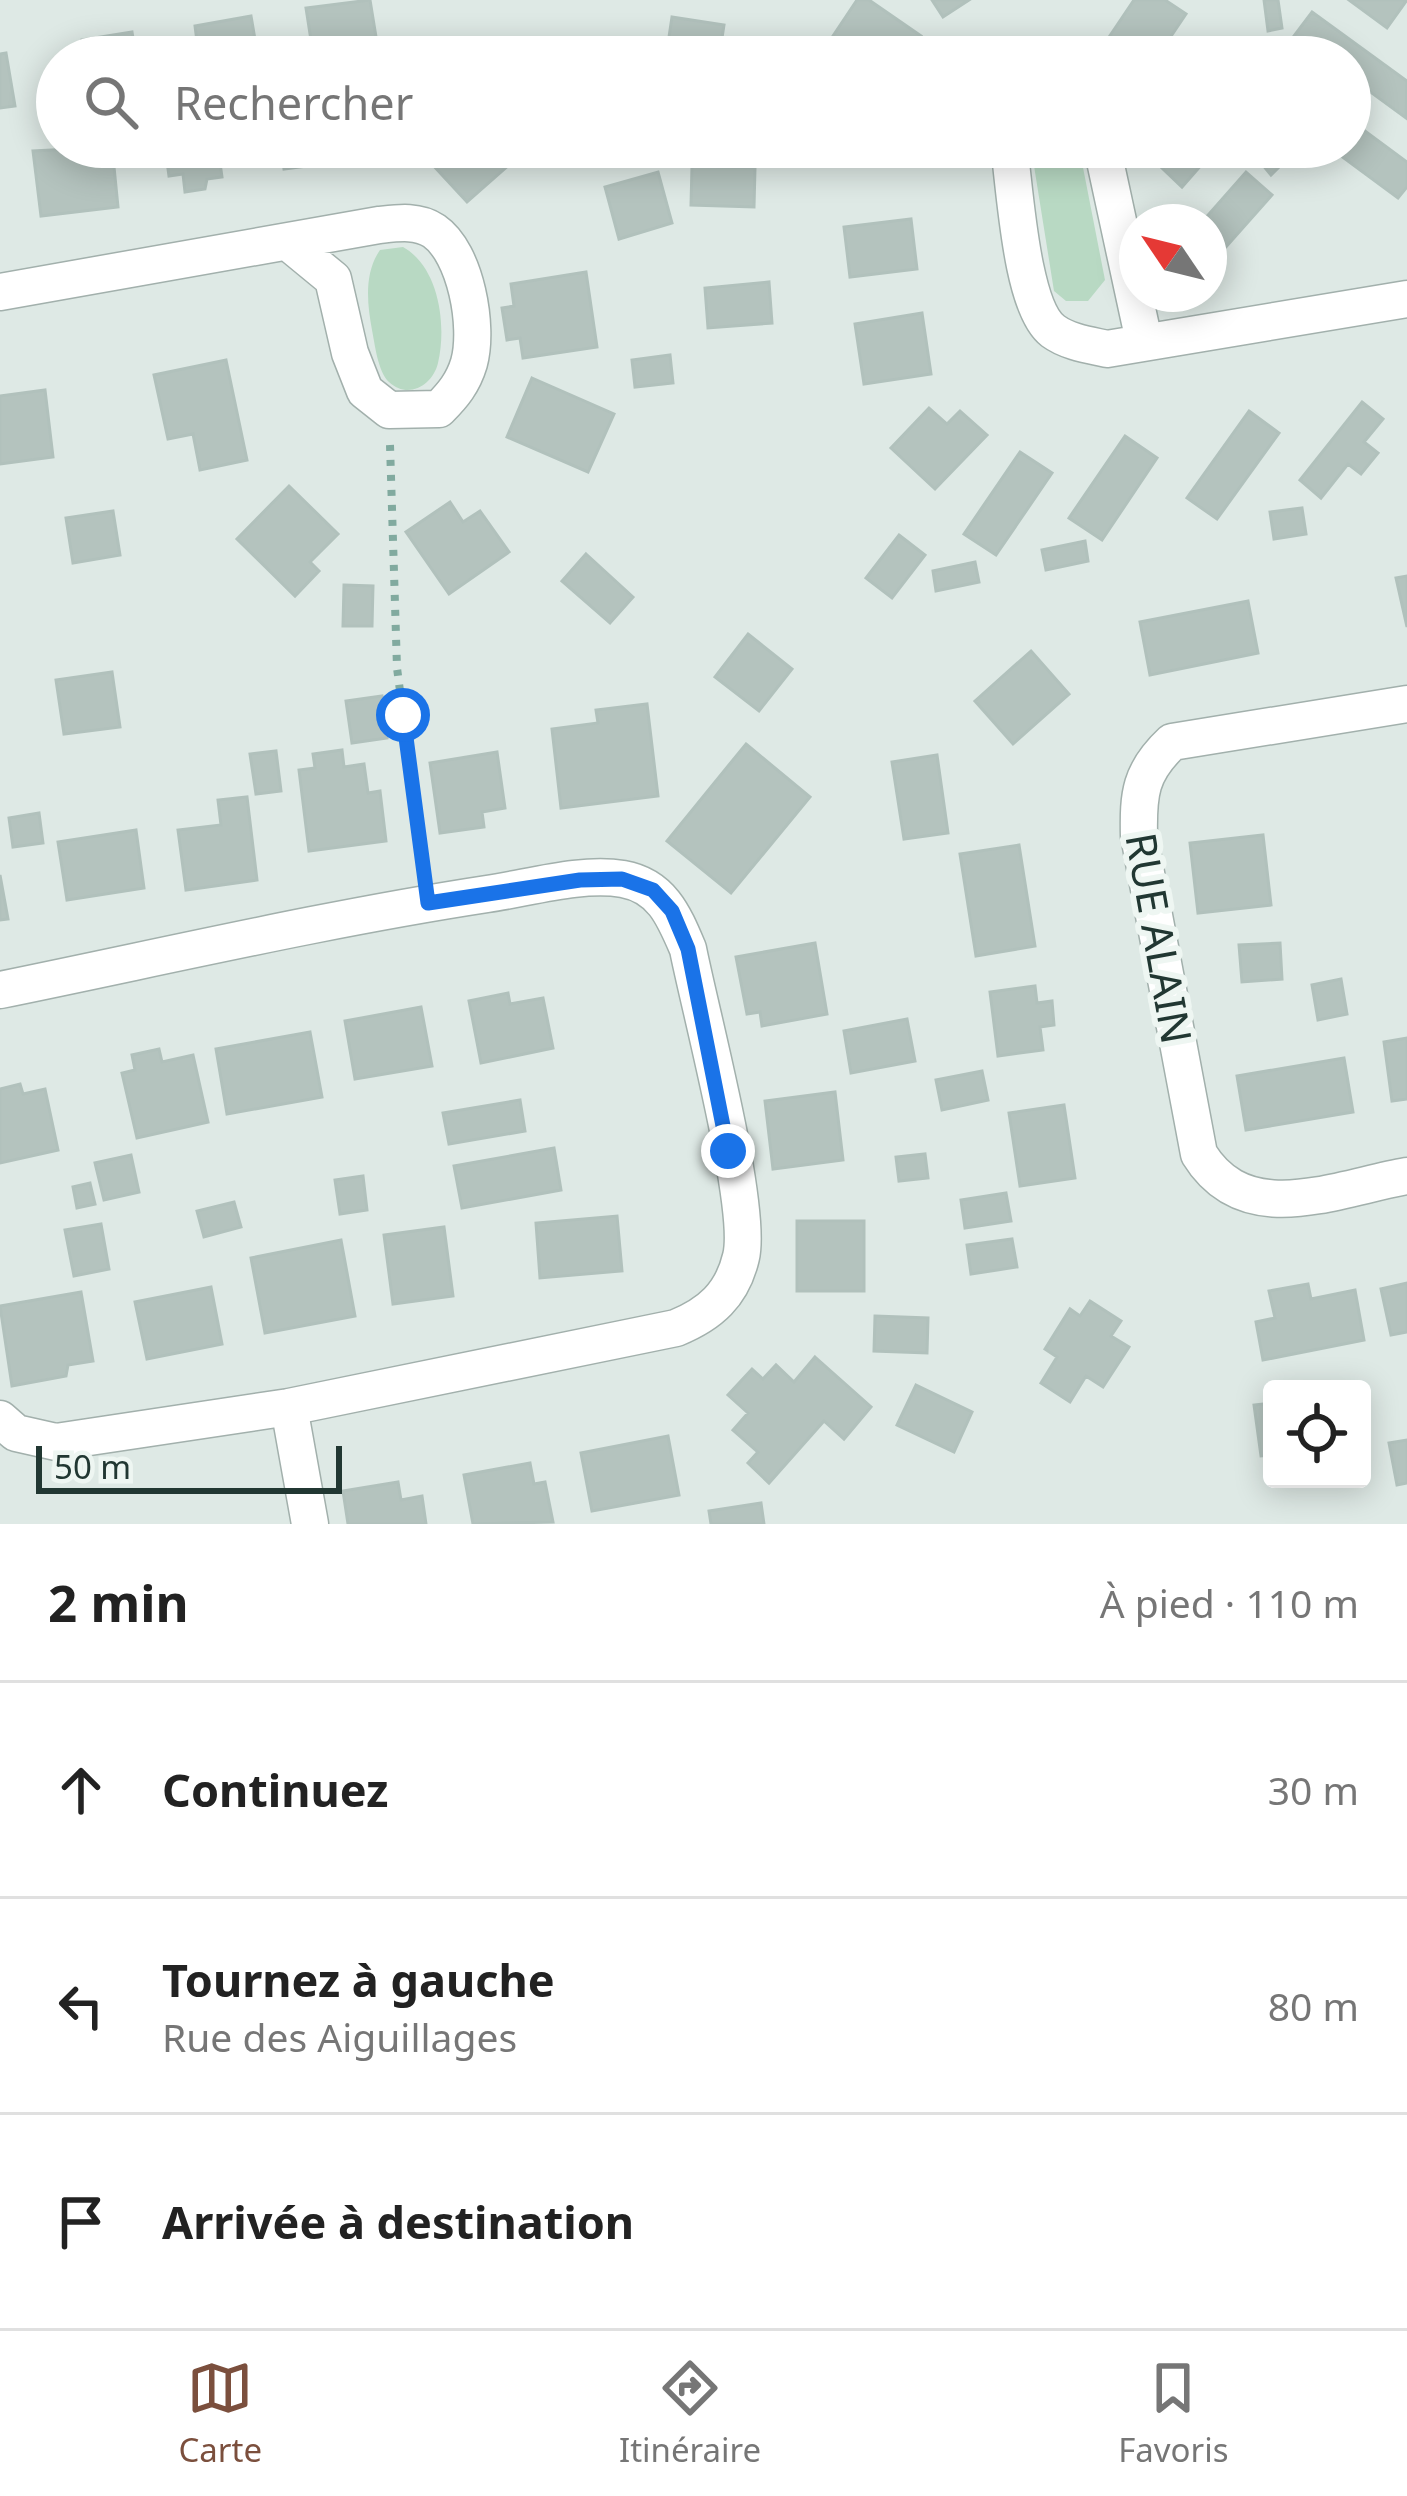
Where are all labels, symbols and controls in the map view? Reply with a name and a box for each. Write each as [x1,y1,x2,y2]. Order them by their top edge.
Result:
search box [36,36,1371,168]
icon: search [78,69,144,135]
text: Rechercher [174,72,413,133]
north arrow [1119,204,1227,312]
route start [376,688,430,742]
street label: RUE ALAIN [1113,828,1207,1048]
route end [701,1124,755,1178]
map controls [1263,1380,1371,1488]
button: locate [1263,1380,1371,1488]
scale bar [36,1440,342,1493]
text: 50 m [54,1444,131,1489]
text: 2 min [48,1567,189,1637]
text: À pied · 110 m [1100,1576,1359,1629]
icon: ahead [48,1757,114,1823]
text: Continuez [162,1759,388,1820]
text: 30 m [1268,1763,1359,1816]
text: Tournez à gauche [162,1949,555,2010]
icon: left [48,1973,114,2039]
text: 80 m [1268,1979,1359,2032]
text: Rue des Aiguillages [162,2010,517,2063]
icon: arrive [48,2189,114,2255]
text: Arrivée à destination [162,2191,634,2252]
tab: Carte [178,2355,262,2472]
tab: Itinéraire [619,2355,761,2472]
tab: Favoris [1118,2355,1228,2472]

